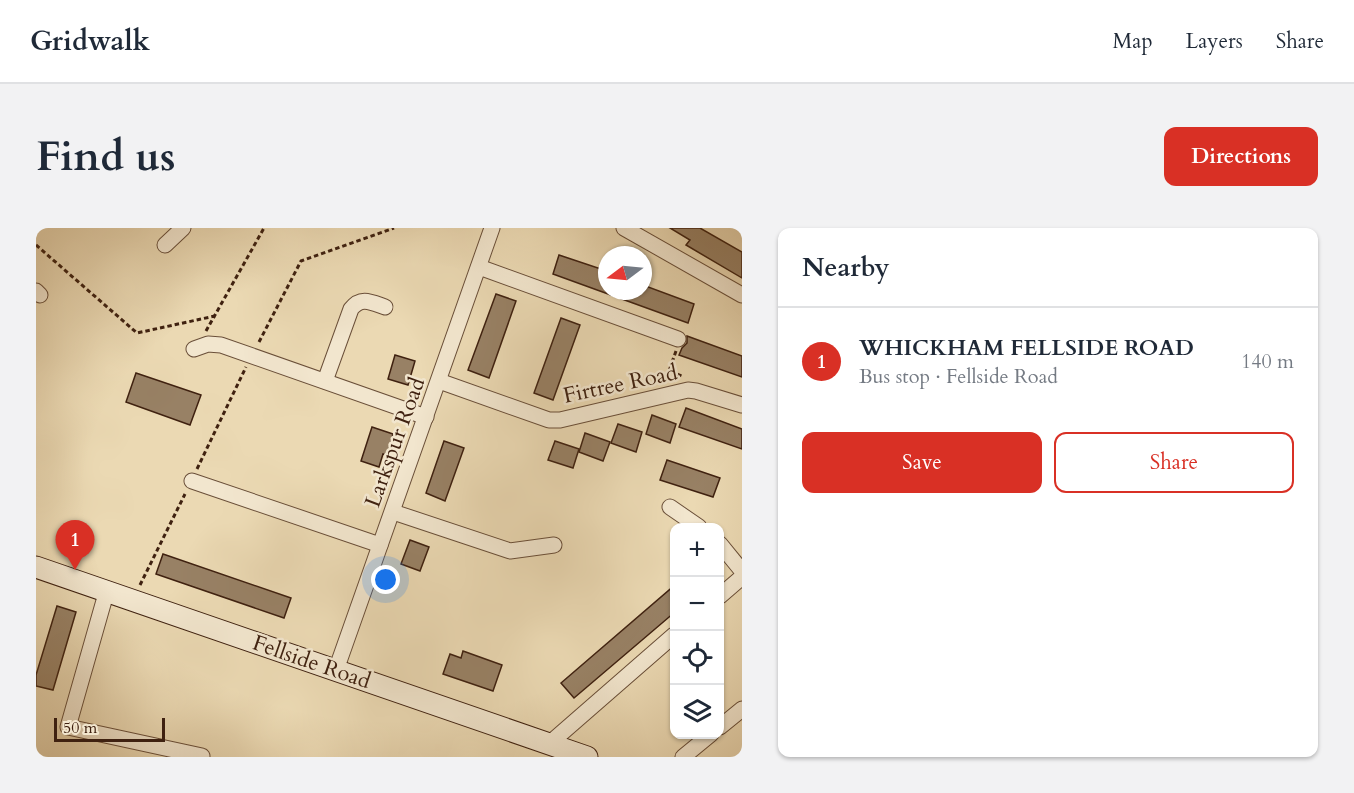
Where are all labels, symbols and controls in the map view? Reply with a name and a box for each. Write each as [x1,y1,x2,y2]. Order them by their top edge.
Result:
text: Gridwalk [30,22,150,60]
text: Map [1113,27,1153,56]
text: Layers [1186,27,1243,56]
text: Share [1276,27,1324,56]
button: Directions [1164,127,1318,186]
text: Find us [36,128,176,185]
north arrow [598,246,652,300]
text: Nearby [802,250,890,285]
text: WHICKHAM FELLSIDE ROAD [859,333,1194,363]
text: 1 [816,348,827,375]
text: 140 m [1241,348,1294,375]
street label: Firtree Road [560,357,680,411]
text: Bus stop · Fellside Road [859,363,1058,390]
street label: Larkspur Road [358,373,432,511]
button: Save [802,432,1042,493]
button: Share [1054,432,1294,493]
pin: 1 [56,520,94,570]
map controls [670,523,724,739]
button: + [670,523,724,577]
your location [371,565,400,594]
button: − [670,577,724,631]
street label: Fellside Road [249,628,375,696]
button: locate [670,631,724,685]
button: layers [670,685,724,739]
scale bar [54,715,165,742]
text: 50 m [63,717,97,739]

